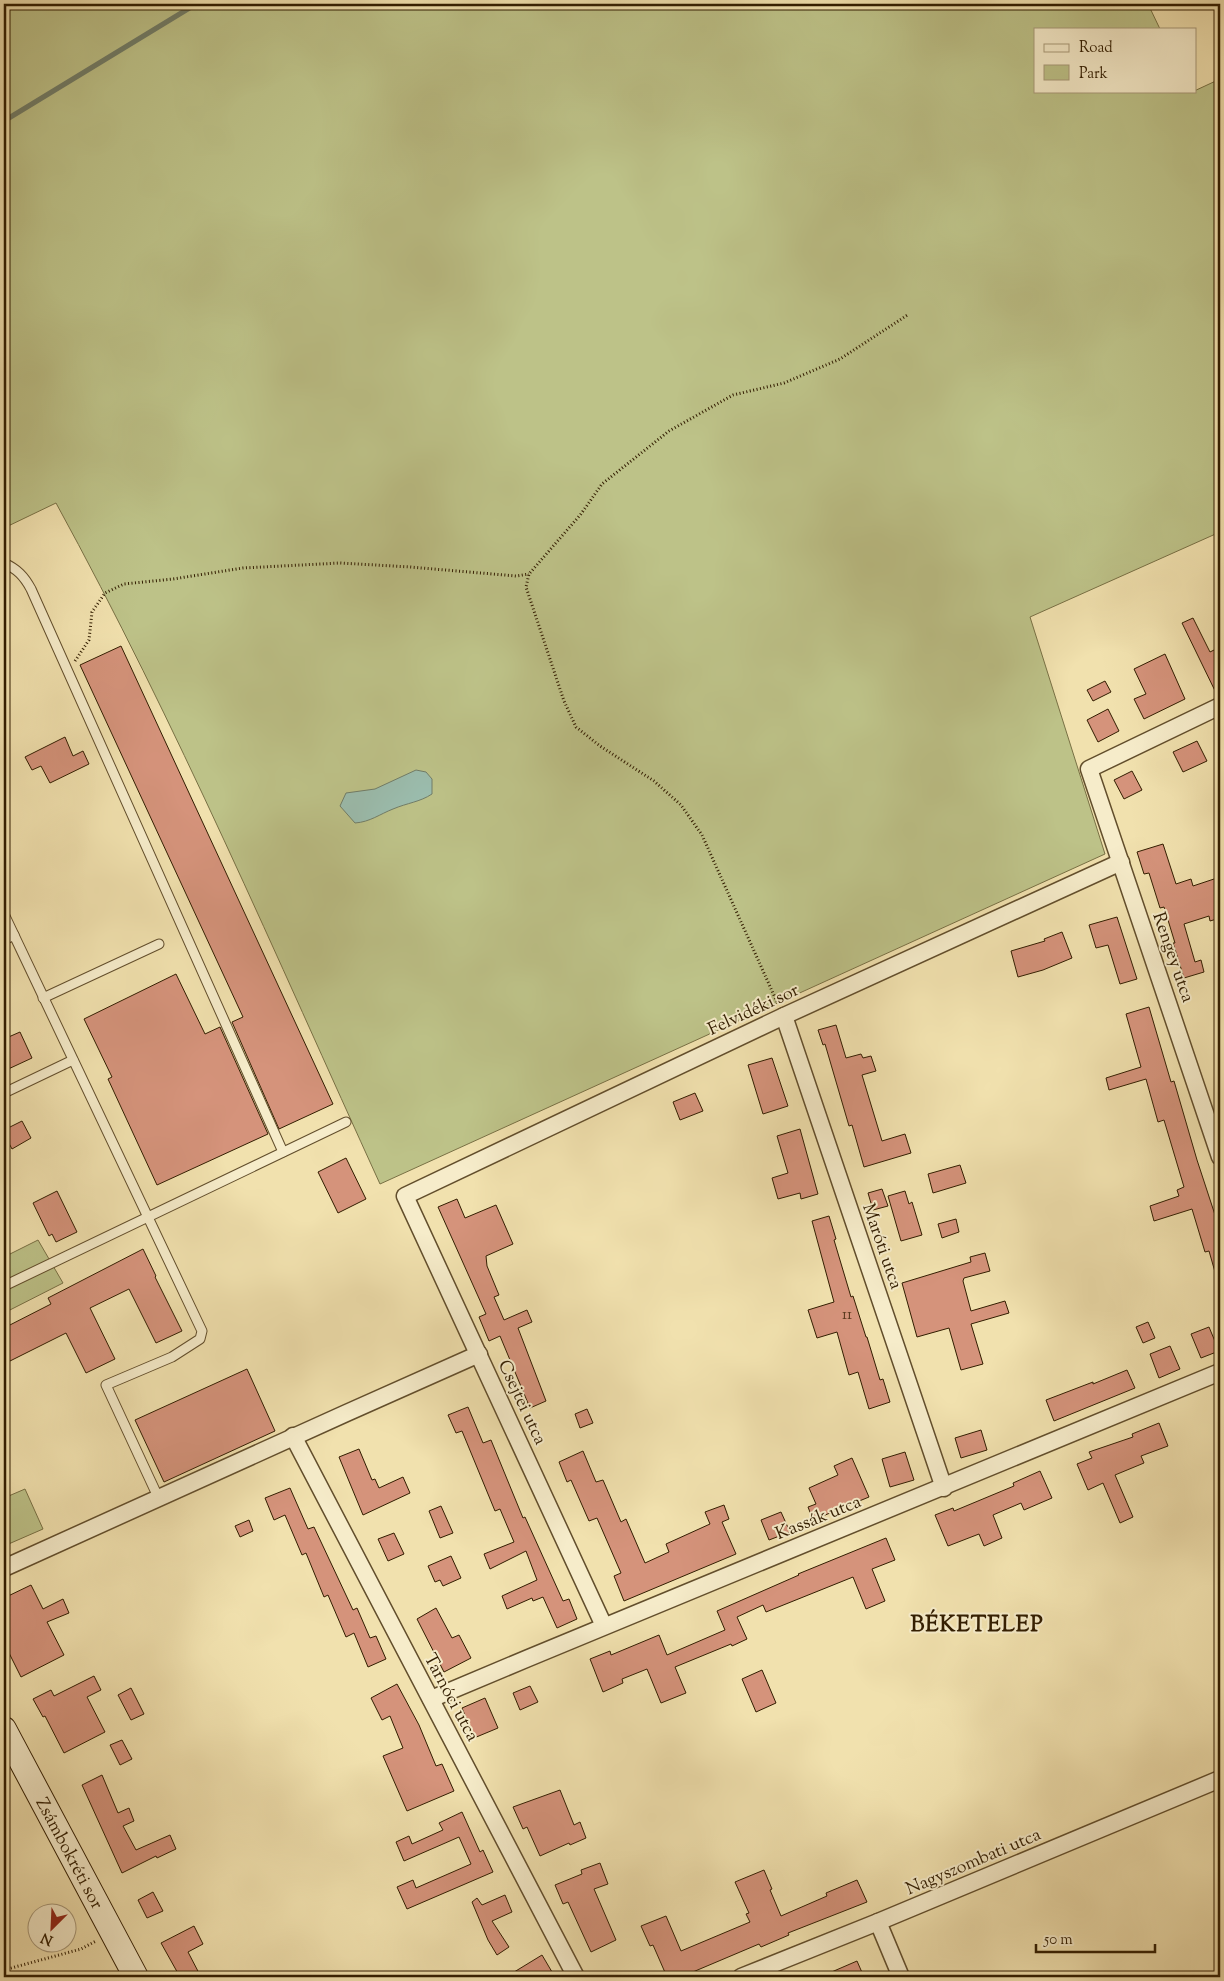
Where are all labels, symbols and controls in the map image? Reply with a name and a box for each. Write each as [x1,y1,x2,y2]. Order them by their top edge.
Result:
legend [1034,28,1196,92]
text: Road [1079,38,1113,59]
text: Park [1079,64,1108,85]
street label: Rengey utca [1145,909,1200,1006]
street label: Felvidéki sor [704,978,804,1043]
street label: Maróti utca [854,1200,908,1293]
house number: 11 [842,1305,852,1326]
street label: Csejtei utca [490,1356,552,1450]
street label: Kassák utca [772,1490,866,1548]
district label: BÉKETELEP [910,1609,1044,1642]
street label: Tarnóci utca [416,1649,484,1747]
street label: Zsámbokréti sor [28,1793,109,1915]
street label: Nagyszombati utca [902,1823,1045,1903]
north arrow [28,1904,78,1954]
scale bar [1036,1921,1155,1953]
text: N [38,1927,57,1949]
text: 50 m [1043,1930,1073,1951]

